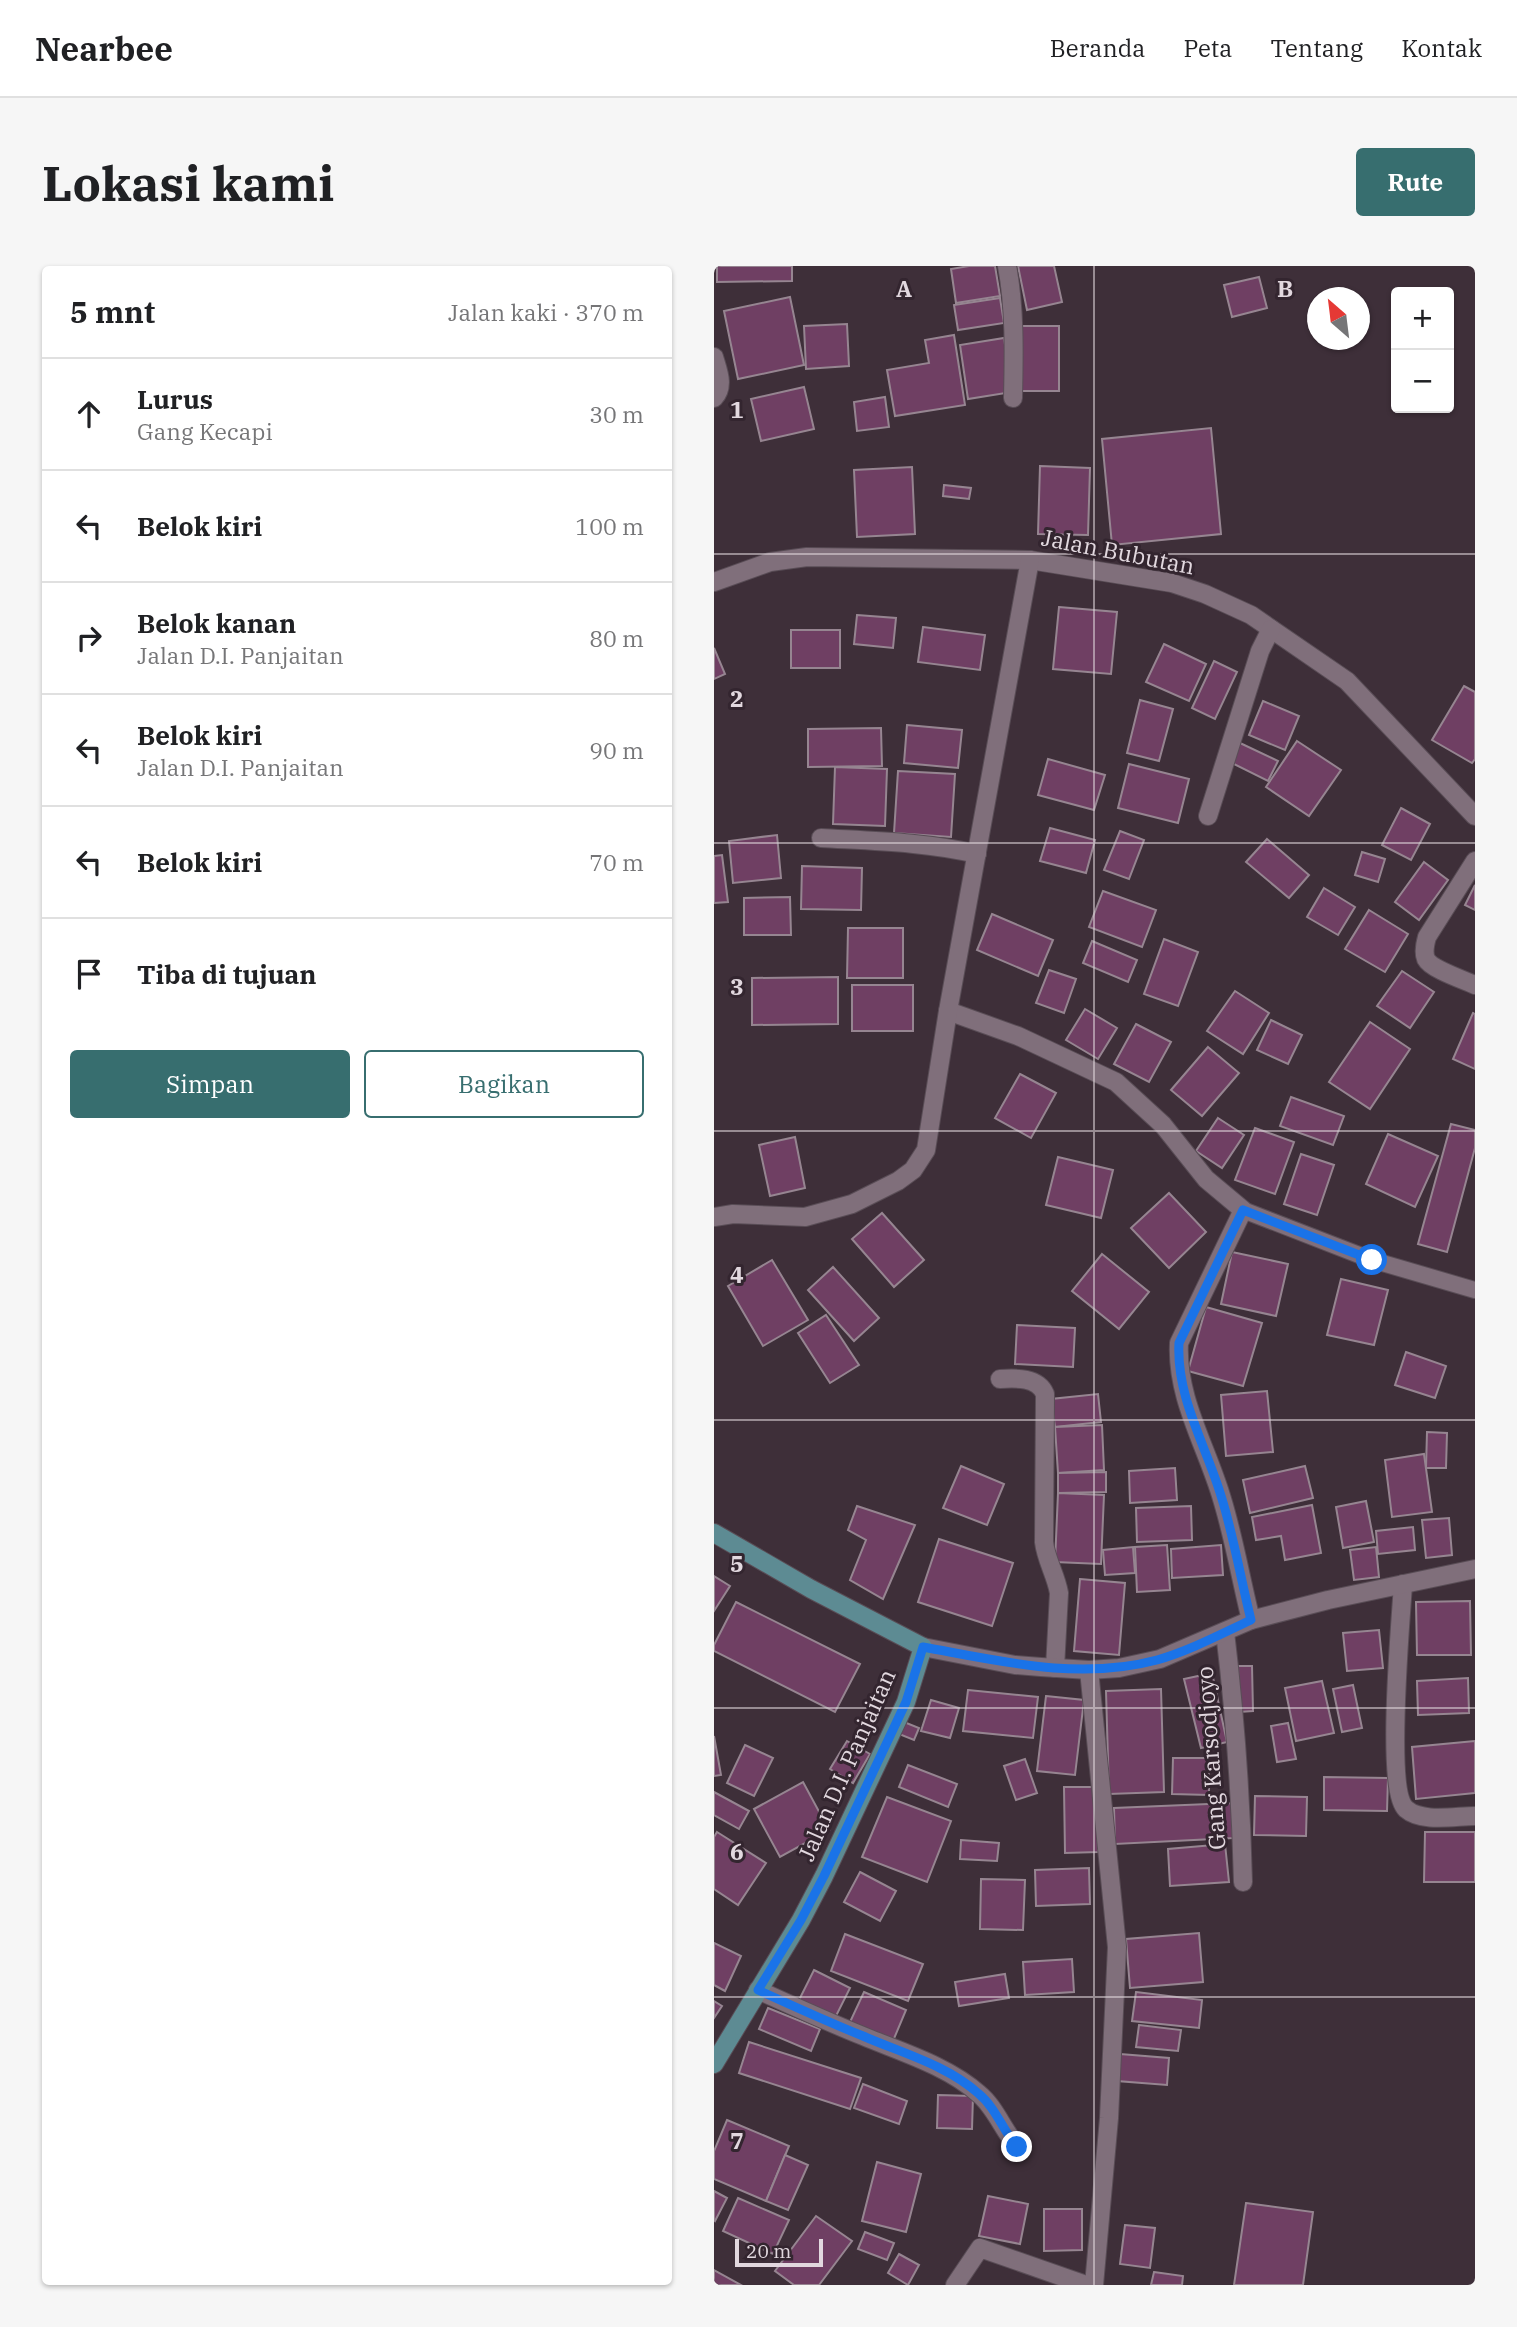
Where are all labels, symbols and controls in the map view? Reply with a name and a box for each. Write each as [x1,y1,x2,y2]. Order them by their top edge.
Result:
text: Nearbee [35,27,173,70]
text: Beranda [1050,32,1145,64]
text: Peta [1183,32,1232,64]
text: Tentang [1270,32,1363,64]
text: Kontak [1401,32,1482,64]
button: Rute [1356,148,1475,216]
text: Lokasi kami [42,151,334,214]
text: A [896,273,912,303]
text: B [1277,273,1293,303]
north arrow [1307,287,1370,350]
map controls [1391,287,1454,413]
button: + [1391,287,1454,350]
text: 5 mnt [70,292,155,331]
text: Jalan kaki · 370 m [448,297,644,327]
button: − [1391,350,1454,413]
text: Lurus [137,382,213,416]
text: 1 [730,394,744,424]
icon: ahead [70,395,108,433]
text: 30 m [589,399,644,429]
text: Gang Kecapi [137,416,273,446]
icon: left [70,507,108,545]
text: Belok kiri [137,509,262,543]
text: 100 m [575,511,644,541]
street label: Jalan Bubutan [1039,521,1197,581]
text: Belok kanan [137,606,296,640]
icon: right [70,619,108,657]
text: 80 m [589,623,644,653]
text: Jalan D.I. Panjaitan [137,640,344,670]
text: 2 [730,683,744,713]
text: Belok kiri [137,718,262,752]
icon: left [70,731,108,769]
text: 90 m [589,735,644,765]
text: Jalan D.I. Panjaitan [137,752,344,782]
icon: left [70,843,108,881]
text: Belok kiri [137,845,262,879]
text: 70 m [589,847,644,877]
icon: arrive [70,955,108,993]
text: Tiba di tujuan [137,957,317,991]
text: 3 [730,971,744,1001]
button: Simpan [70,1050,350,1118]
button: Bagikan [364,1050,644,1118]
route start [1356,1244,1387,1275]
text: 4 [730,1259,744,1289]
text: 5 [730,1548,744,1578]
street label: Jalan D.I. Panjaitan [790,1664,902,1865]
street label: Gang Karsodjoyo [1189,1665,1231,1851]
text: 6 [730,1836,744,1866]
text: 7 [730,2125,744,2155]
route end [1001,2131,1032,2162]
scale bar [735,2236,822,2268]
text: 20 m [746,2239,791,2263]

